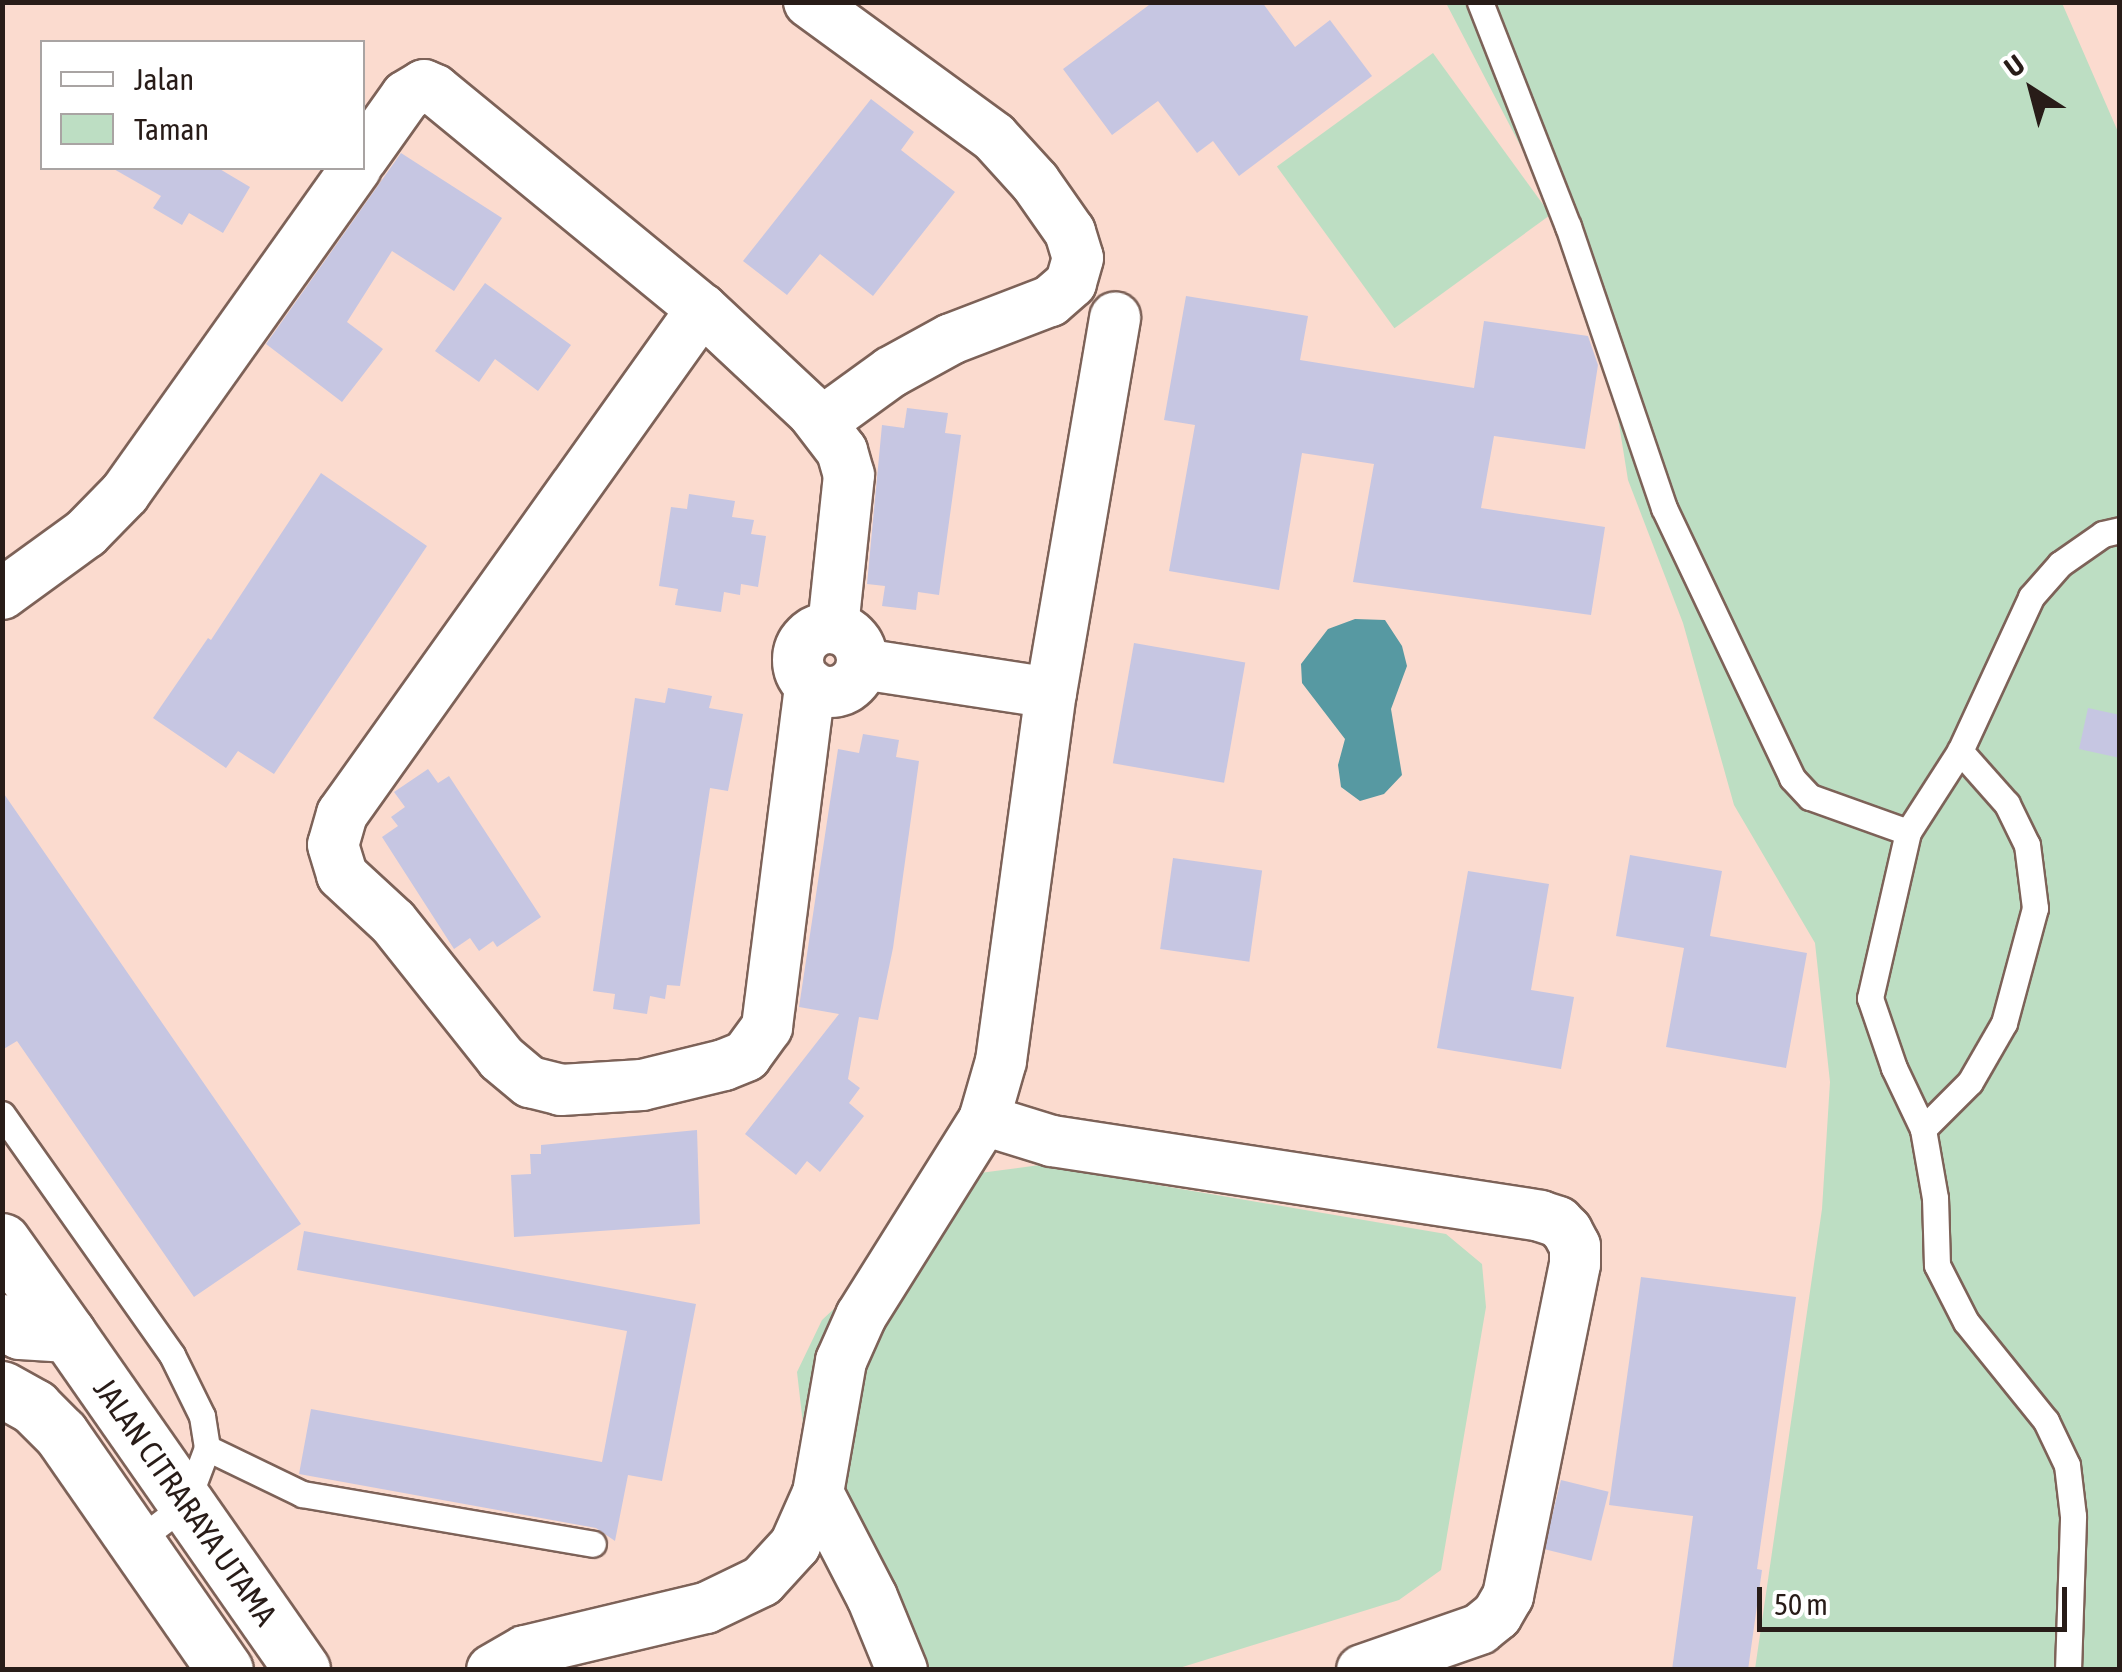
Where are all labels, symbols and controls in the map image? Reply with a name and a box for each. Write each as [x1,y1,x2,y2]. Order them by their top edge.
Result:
legend [40,40,365,170]
north arrow [1982,40,2082,140]
text: U [1998,48,2030,84]
text: Jalan [134,62,194,96]
text: Taman [134,112,209,146]
street label: JALAN CITRARAYA UTAMA [85,1371,285,1633]
scale bar [1762,1567,2072,1629]
text: 50 m [1774,1587,1828,1621]

